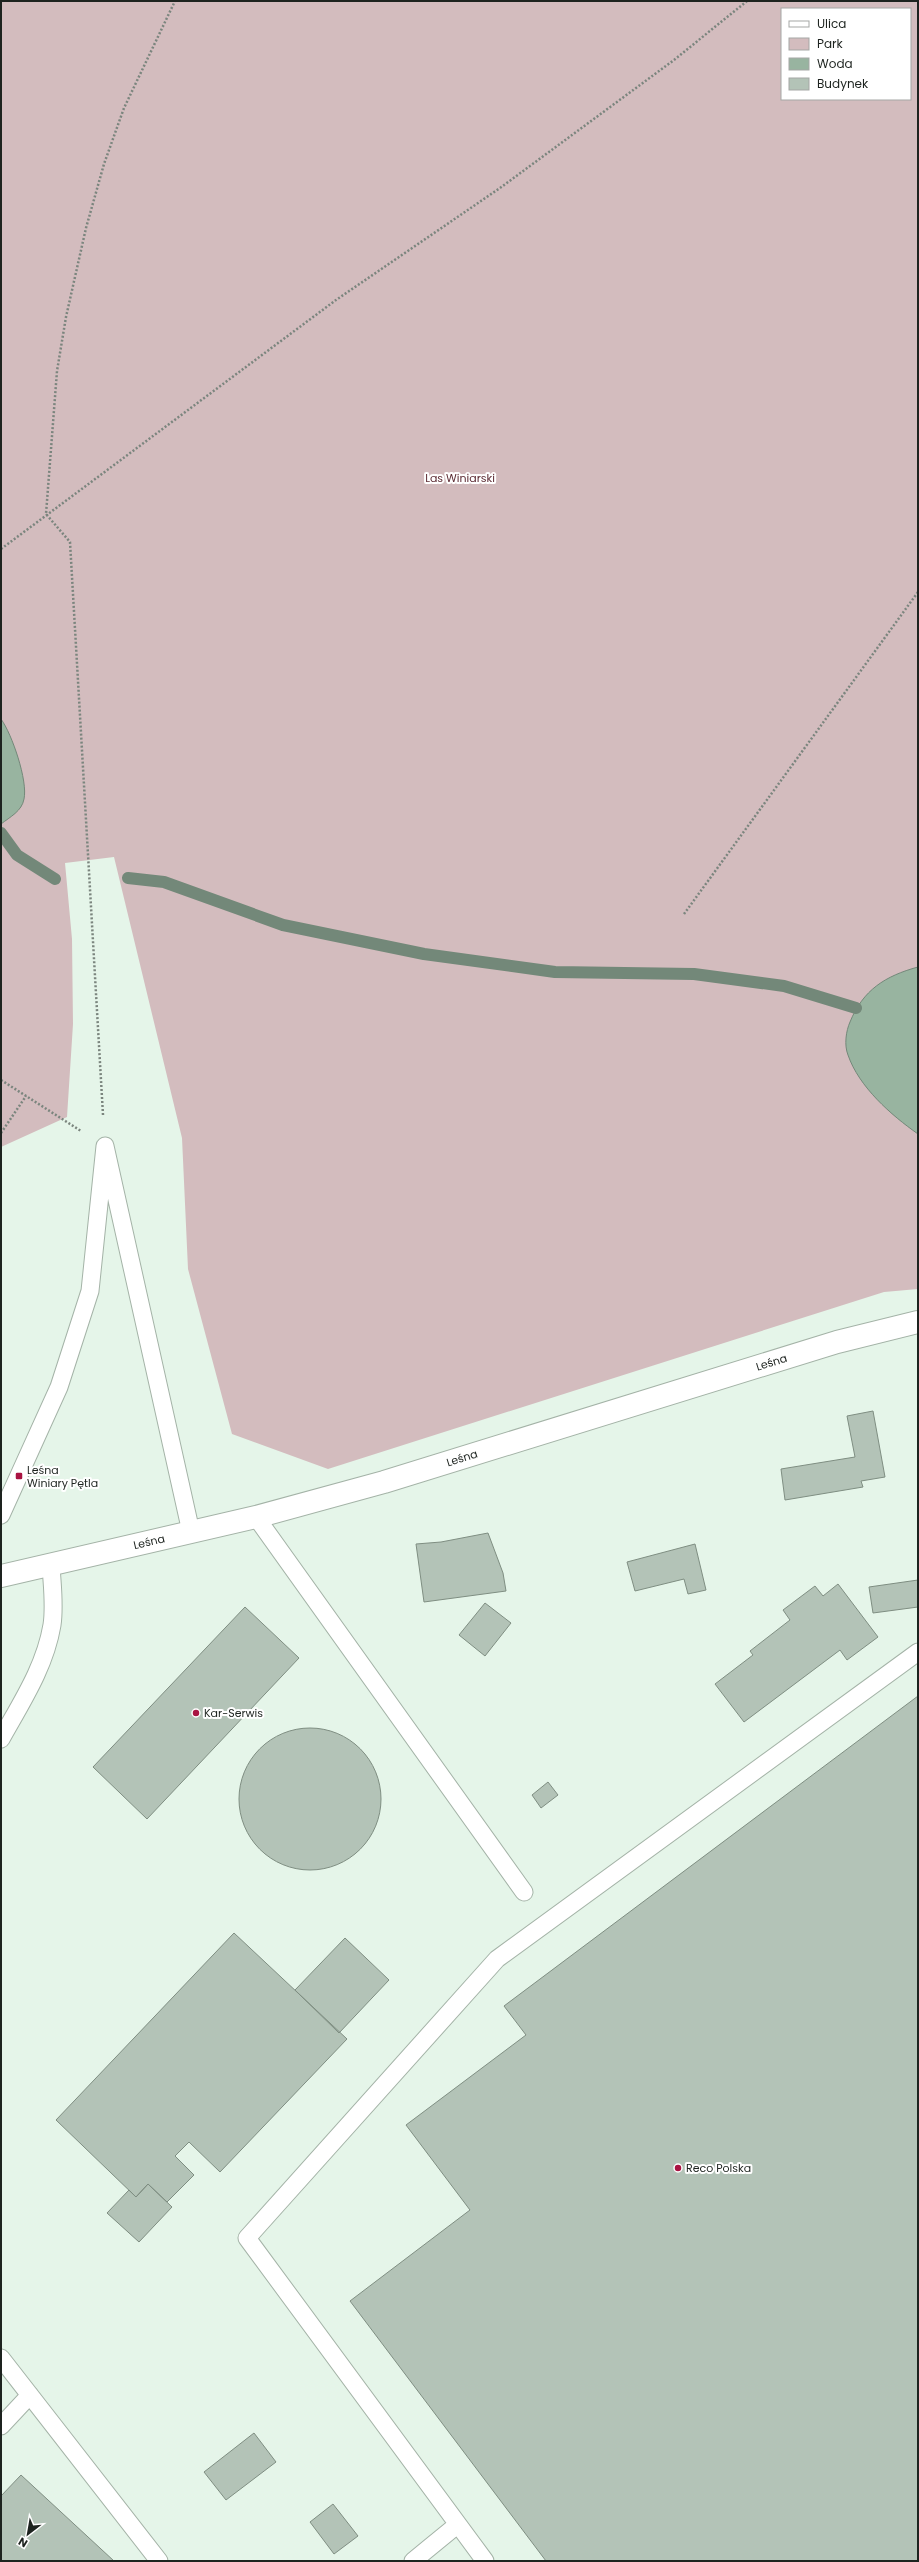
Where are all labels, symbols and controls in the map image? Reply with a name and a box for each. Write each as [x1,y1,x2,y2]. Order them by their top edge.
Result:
legend [781,8,911,100]
text: Ulica [817,15,846,32]
text: Park [817,35,844,52]
text: Woda [817,55,853,72]
text: Budynek [817,75,869,92]
park label: Las Winiarski [425,470,495,486]
street label: Leśna [754,1350,789,1375]
street label: Leśna [444,1446,479,1470]
place label: Leśna Winiary Pętla [27,1462,98,1491]
marker: Leśna Winiary Pętla [14,1471,24,1481]
street label: Leśna [132,1530,166,1553]
place label: Kar-Serwis [204,1705,263,1721]
marker: Kar-Serwis [191,1708,201,1718]
place label: Reco Polska [686,2160,751,2176]
marker: Reco Polska [673,2163,683,2173]
north arrow [8,2514,48,2554]
text: N [15,2534,31,2552]

